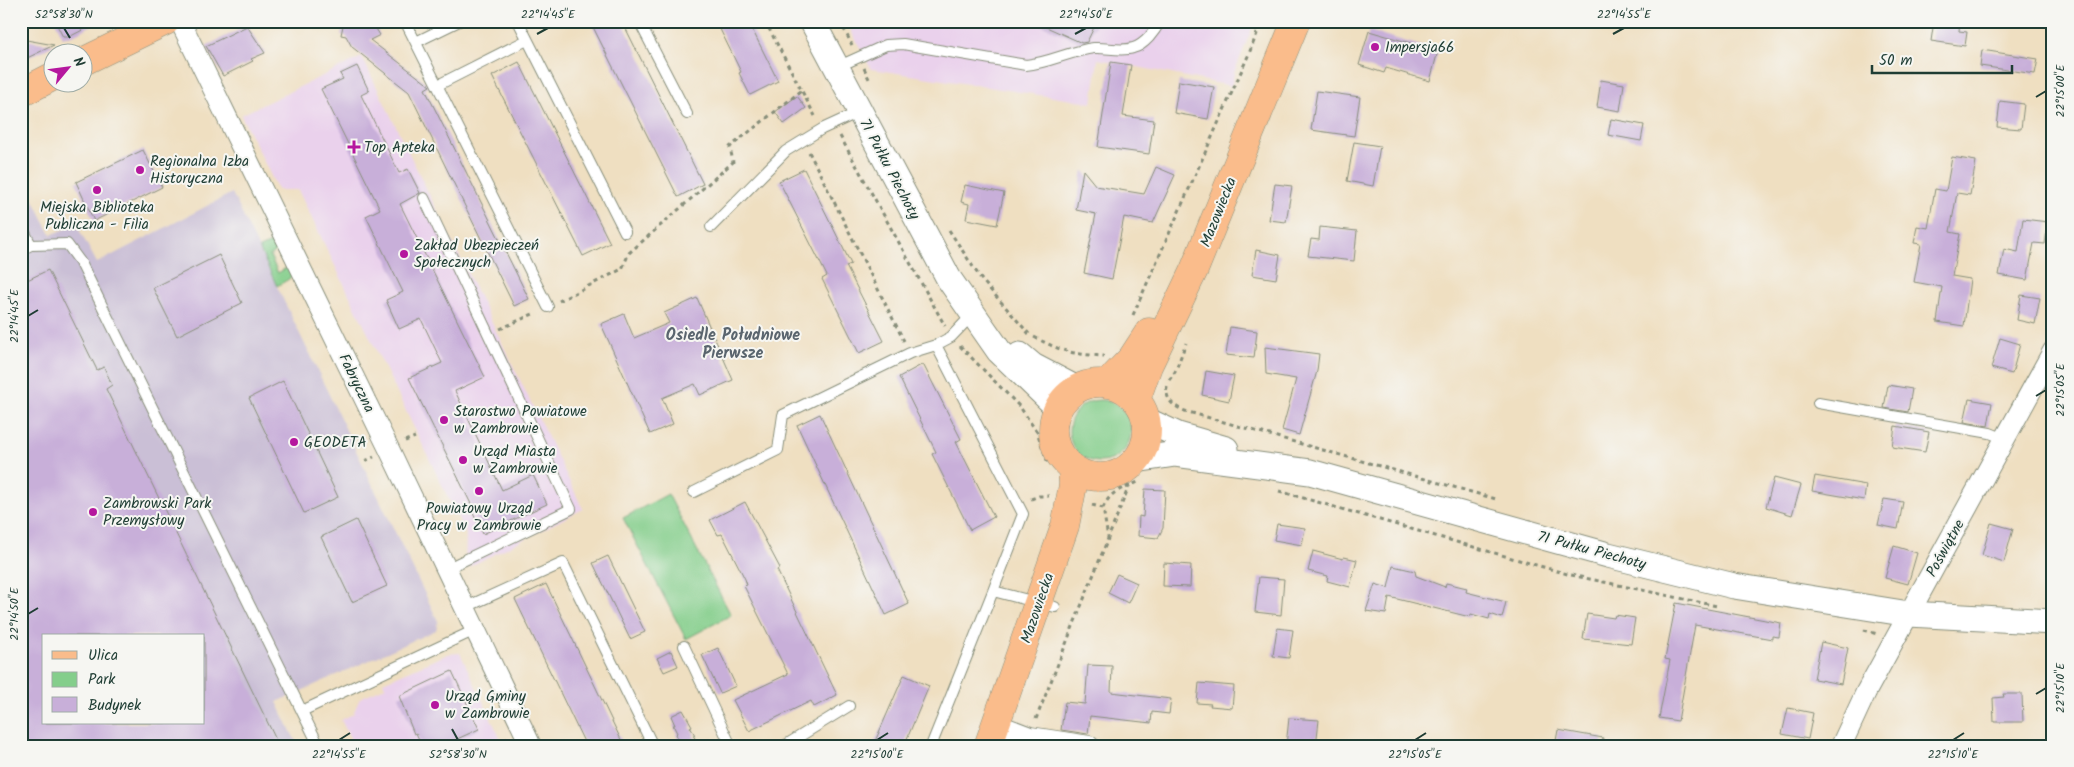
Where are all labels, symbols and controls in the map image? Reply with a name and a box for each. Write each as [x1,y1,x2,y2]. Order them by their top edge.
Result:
text: 52°58'30"N [35,5,93,24]
text: 22°14'45"E [521,5,576,24]
text: 22°14'50"E [1059,5,1114,24]
text: 22°14'55"E [1597,5,1652,24]
place label: Impersja66 [1385,36,1454,60]
marker: Impersja66 [1369,41,1381,53]
north arrow [42,42,92,92]
scale bar [1872,42,2012,74]
text: 50 m [1879,49,1913,73]
text: N [67,53,90,72]
text: 22°15'00"E [2051,64,2070,117]
street label: 71 Pułku Piechoty [852,115,926,225]
place label: Top Apteka [364,136,435,160]
marker: Top Apteka [348,141,360,153]
place label: Regionalna Izba Historyczna [150,150,249,191]
marker: Regionalna Izba Historyczna [134,164,146,176]
street label: Mazowiecka [1194,174,1244,251]
marker: Miejska Biblioteka Publiczna - Filia [91,184,103,196]
place label: Miejska Biblioteka Publiczna - Filia [40,196,154,237]
place label: Zakład Ubezpieczeń Społecznych [414,234,539,275]
marker: Zakład Ubezpieczeń Społecznych [398,248,410,260]
text: 22°14'45"E [5,288,24,343]
district label: Osiedle Południowe Pierwsze [666,323,800,366]
street label: Fabryczna [331,350,381,417]
text: 22°15'05"E [2051,362,2070,417]
place label: Starostwo Powiatowe w Zambrowie [454,400,587,441]
marker: Starostwo Powiatowe w Zambrowie [438,414,450,426]
place label: GEODETA [304,431,367,455]
marker: GEODETA [288,436,300,448]
place label: Urząd Miasta w Zambrowie [473,440,558,481]
marker: Urząd Miasta w Zambrowie [457,454,469,466]
marker: Powiatowy Urząd Pracy w Zambrowie [473,485,485,497]
place label: Zambrowski Park Przemysłowy [103,492,212,533]
place label: Powiatowy Urząd Pracy w Zambrowie [417,497,541,538]
marker: Zambrowski Park Przemysłowy [87,506,99,518]
street label: Poświątne [1920,515,1972,582]
street label: 71 Pułku Piechoty [1535,525,1650,577]
street label: Mazowiecka [1015,570,1061,647]
text: 22°14'50"E [5,586,24,641]
legend [42,634,205,724]
text: Ulica [88,644,118,668]
text: 22°15'10"E [2051,662,2070,713]
text: Park [88,668,116,692]
place label: Urząd Gminy w Zambrowie [445,685,530,726]
text: Budynek [88,694,142,718]
marker: Urząd Gminy w Zambrowie [429,699,441,711]
text: 22°14'55"E [312,745,367,764]
text: 52°58'30"N [429,745,487,764]
text: 22°15'00"E [851,745,904,764]
text: 22°15'05"E [1388,745,1443,764]
text: 22°15'10"E [1928,745,1979,764]

